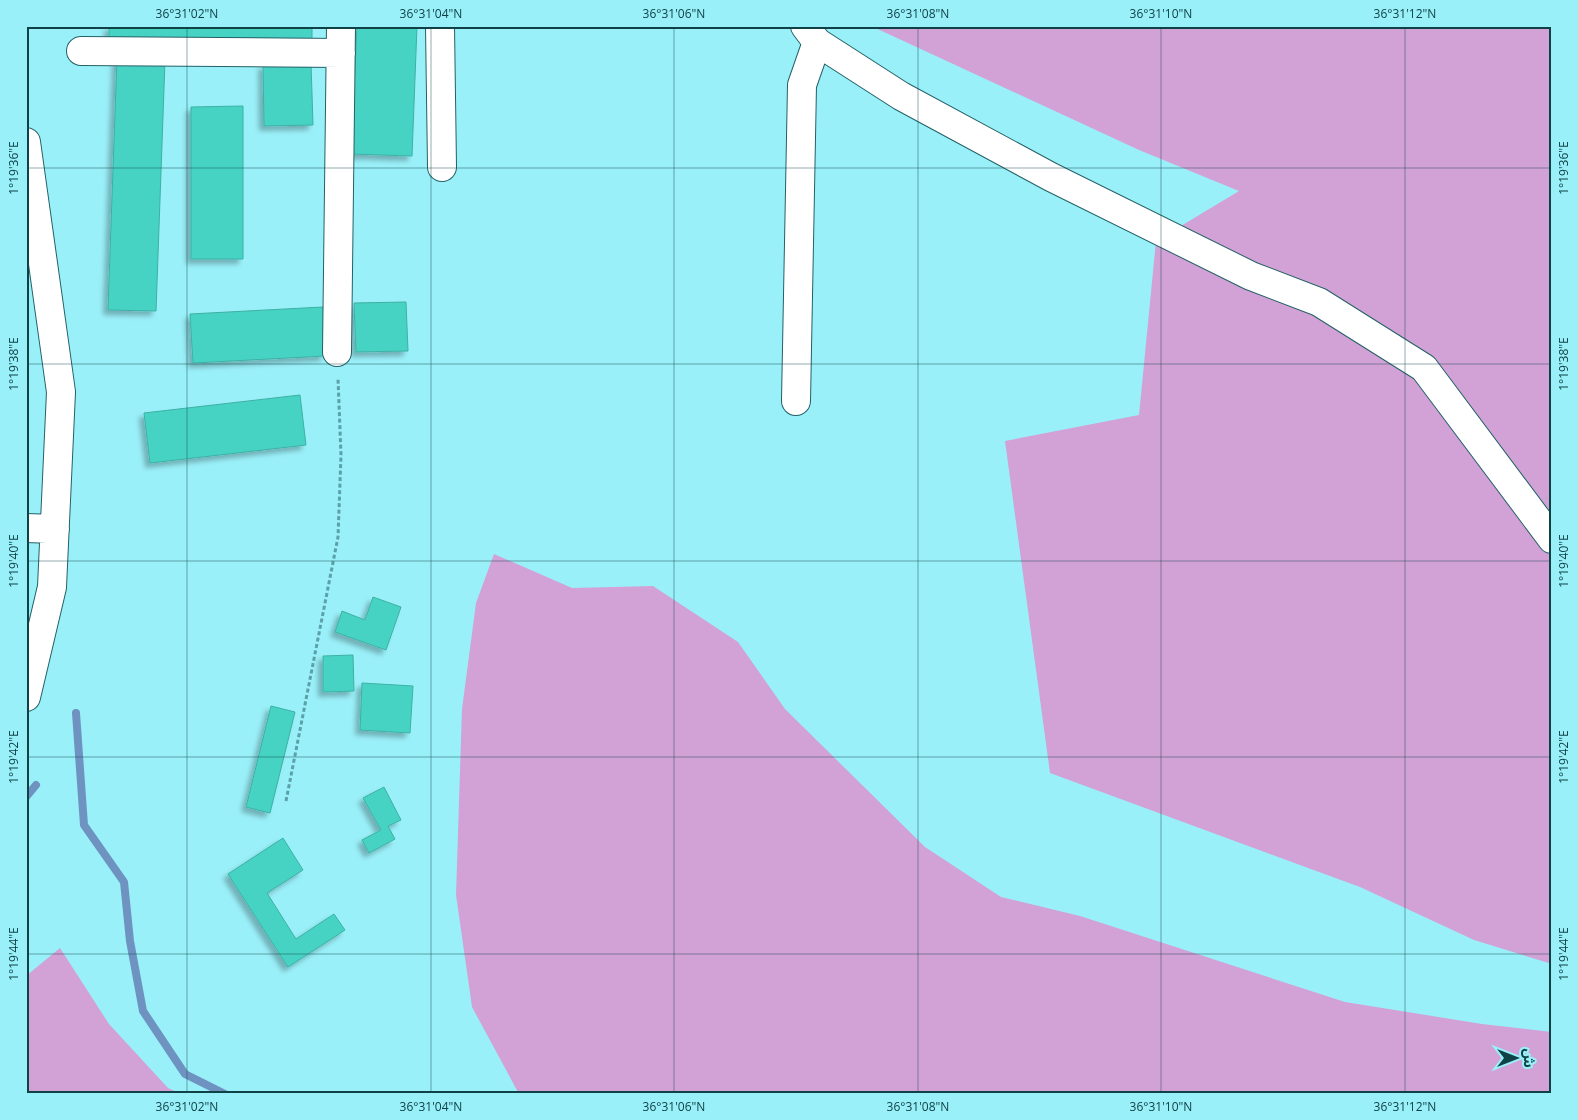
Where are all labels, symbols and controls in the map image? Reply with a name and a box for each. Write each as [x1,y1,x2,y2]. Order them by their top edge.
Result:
text: 36°31'02"N [156,5,218,22]
text: 36°31'04"N [400,5,462,22]
text: 36°31'06"N [643,5,705,22]
text: 36°31'08"N [887,5,949,22]
text: 36°31'10"N [1130,5,1192,22]
text: 36°31'12"N [1374,5,1436,22]
text: 1°19'36"E [5,141,22,195]
text: 1°19'36"E [1555,141,1572,195]
text: 1°19'38"E [5,337,22,391]
text: 1°19'38"E [1555,337,1572,391]
text: 1°19'40"E [5,534,22,588]
text: 1°19'40"E [1555,534,1572,588]
text: 1°19'42"E [5,730,22,784]
text: 1°19'42"E [1555,730,1572,784]
text: 1°19'44"E [5,927,22,981]
text: 1°19'44"E [1555,927,1572,981]
north arrow [1490,1032,1540,1082]
text: ش [1520,1048,1539,1068]
text: 36°31'02"N [156,1098,218,1115]
text: 36°31'04"N [400,1098,462,1115]
text: 36°31'06"N [643,1098,705,1115]
text: 36°31'08"N [887,1098,949,1115]
text: 36°31'10"N [1130,1098,1192,1115]
text: 36°31'12"N [1374,1098,1436,1115]

